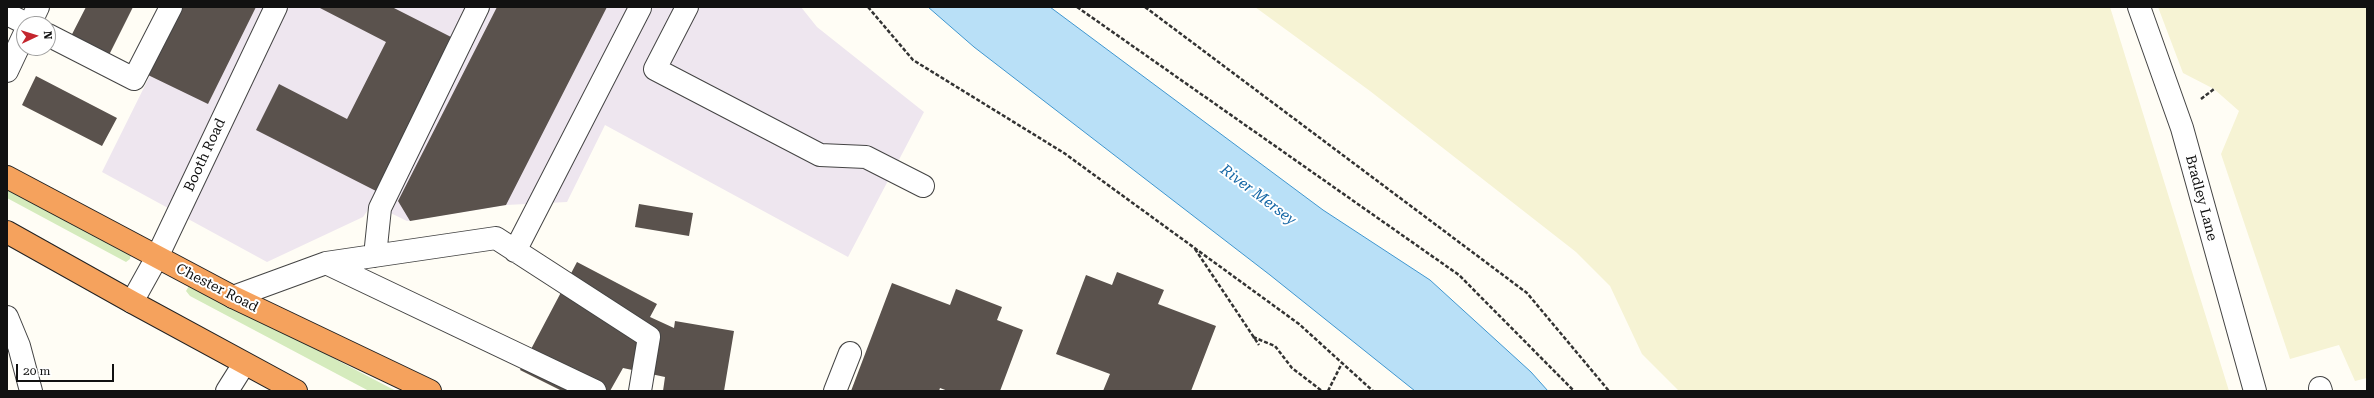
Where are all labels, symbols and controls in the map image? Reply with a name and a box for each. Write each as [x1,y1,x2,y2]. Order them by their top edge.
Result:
north arrow [16,16,56,56]
text: N [41,31,54,40]
street label: Booth Road [181,116,229,194]
street label: Bradley Lane [2181,153,2221,243]
water label: River Mersey [1217,161,1299,229]
street label: Chester Road [173,260,261,316]
scale bar [18,356,116,382]
text: 20 m [23,364,50,378]

